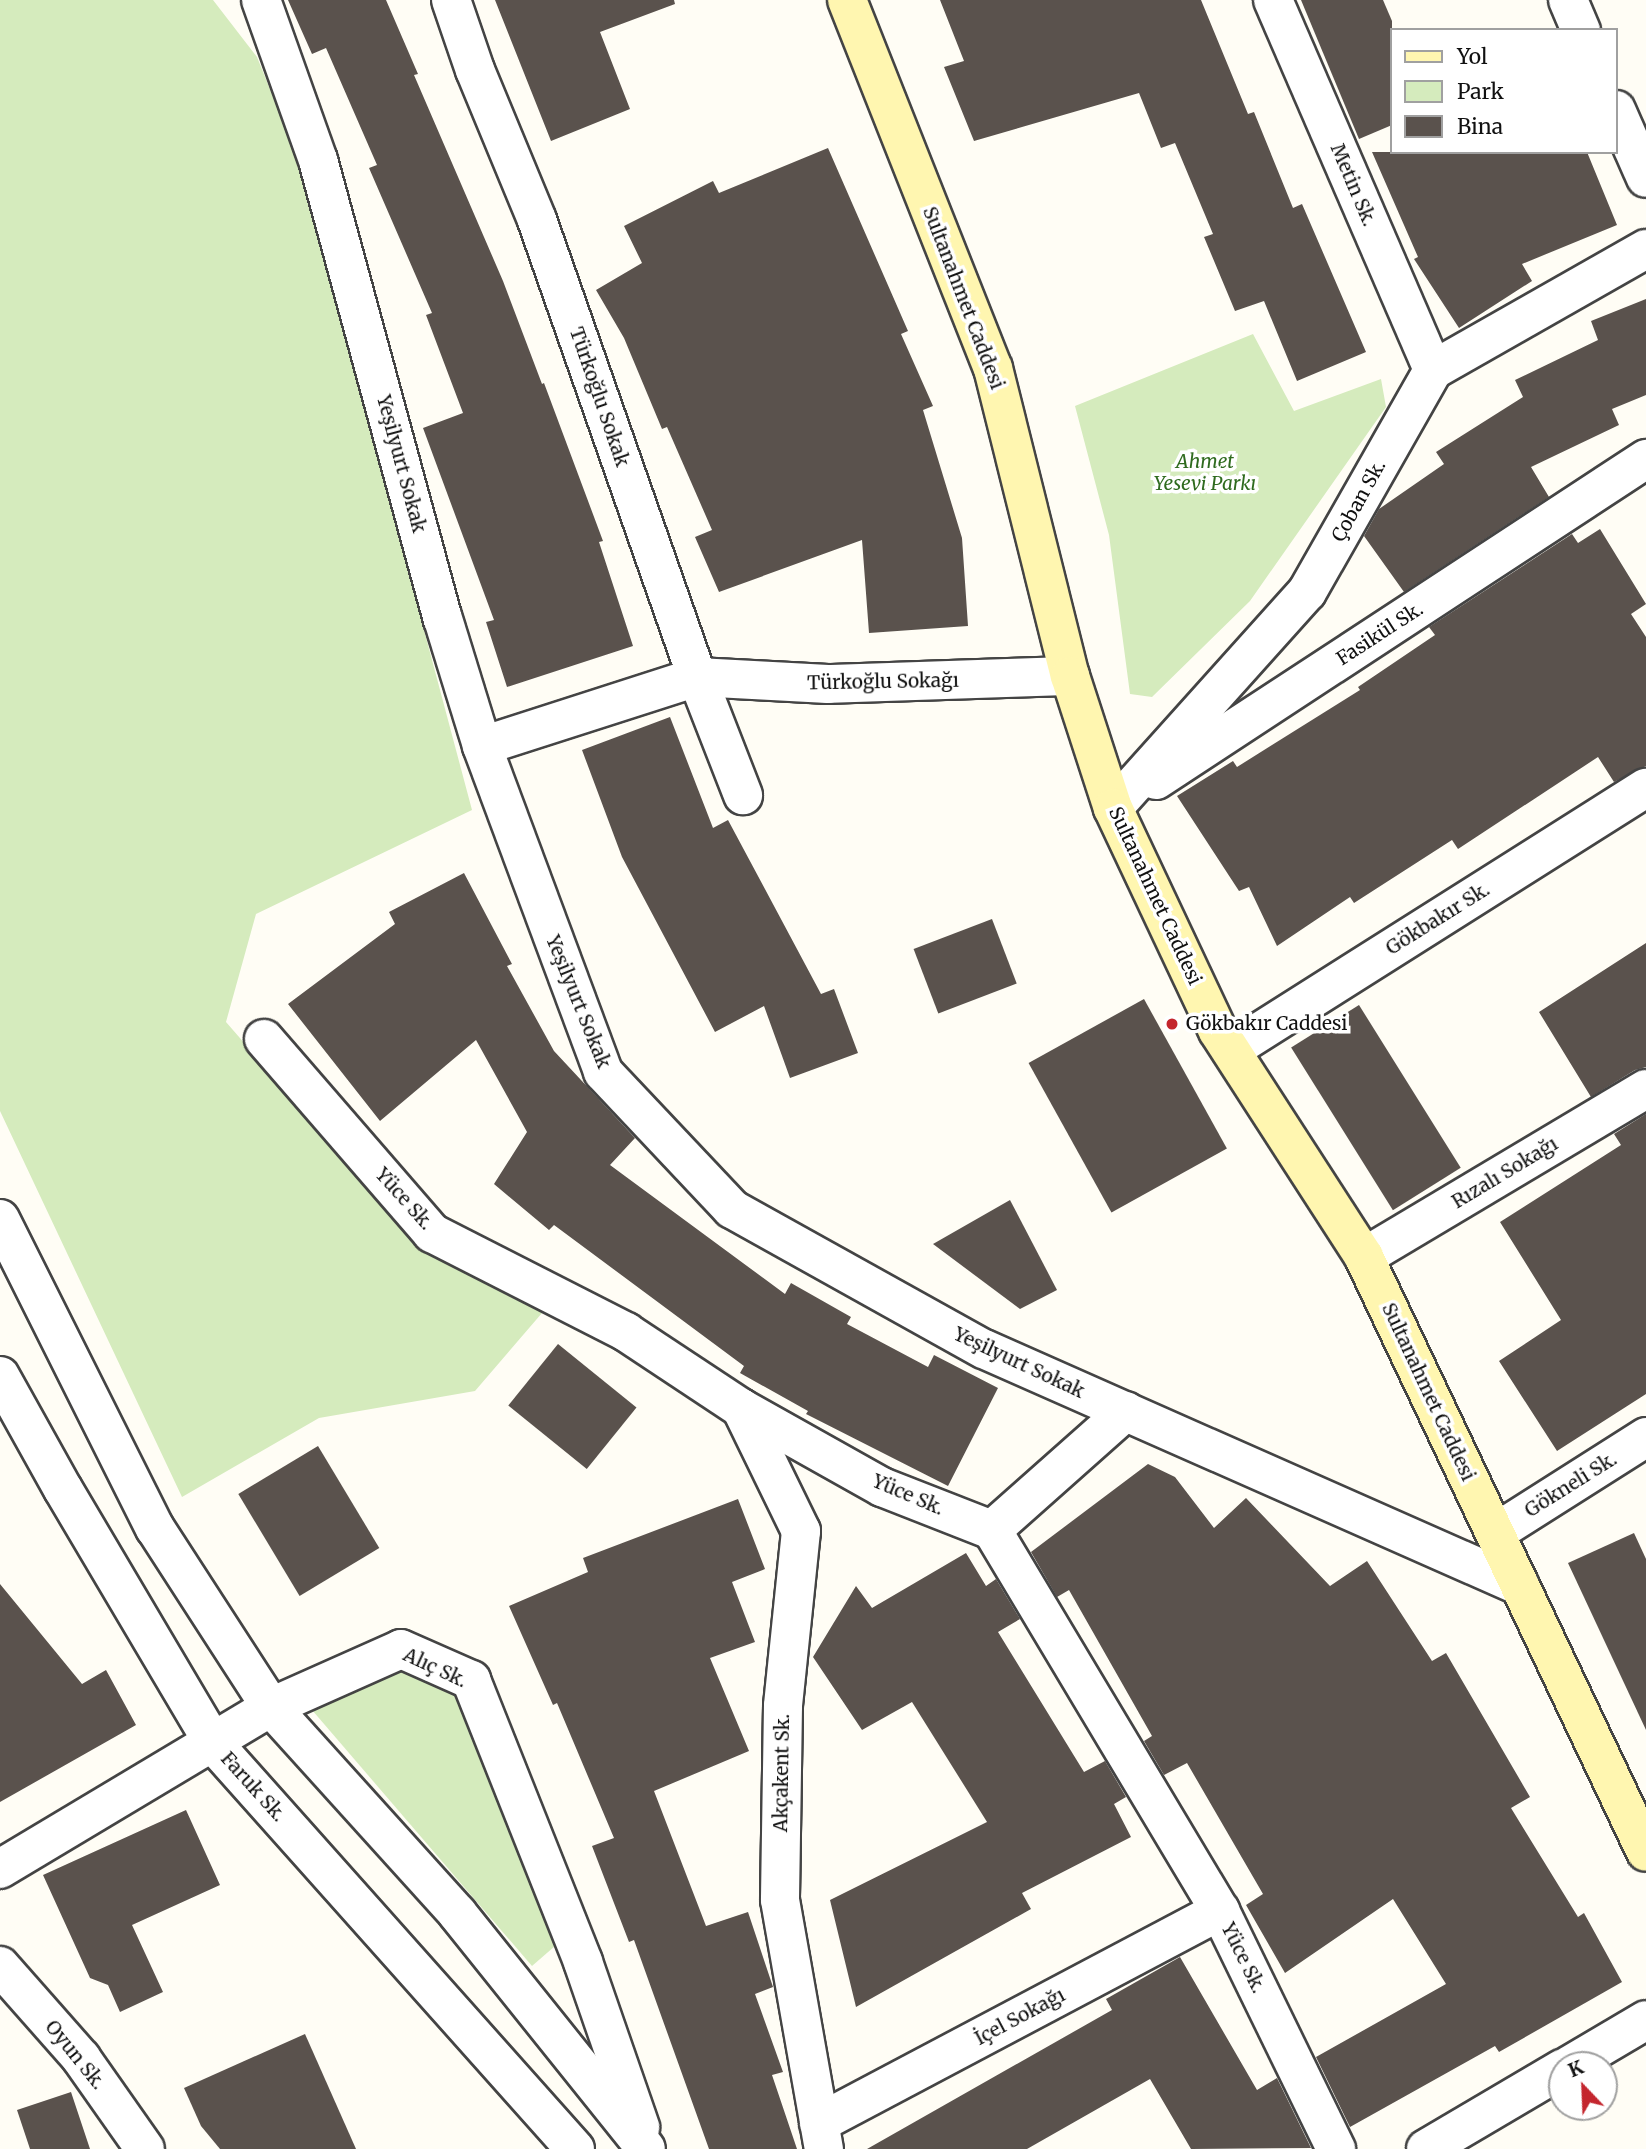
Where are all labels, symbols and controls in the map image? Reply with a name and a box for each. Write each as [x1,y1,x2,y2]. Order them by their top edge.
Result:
legend [1390,28,1618,154]
text: Yol [1457,43,1487,70]
text: Park [1457,78,1504,105]
text: Bina [1457,113,1503,140]
street label: Metin Sk. [1325,140,1381,230]
street label: Sultanahmet Caddesi [918,204,1008,392]
street label: Türkoğlu Sokak [564,324,634,470]
street label: Yeşilyurt Sokak [372,393,430,535]
park label: Ahmet Yesevi Parkı [1154,451,1256,495]
street label: Çoban Sk. [1327,456,1391,546]
street label: Fasikül Sk. [1333,598,1427,670]
street label: Türkoğlu Sokağı [807,669,959,695]
street label: Sultanahmet Caddesi [1104,803,1206,989]
street label: Gökbakır Sk. [1382,878,1494,960]
street label: Yeşilyurt Sokak [541,932,615,1072]
place label: Gökbakır Caddesi [1186,1013,1347,1035]
marker: Gökbakır Caddesi [1164,1016,1180,1032]
street label: Rızalı Sokağı [1448,1132,1562,1214]
street label: Yüce Sk. [370,1163,438,1235]
street label: Sultanahmet Caddesi [1377,1299,1479,1485]
street label: Yeşilyurt Sokak [950,1323,1088,1403]
street label: Gökneli Sk. [1521,1448,1621,1522]
street label: Yüce Sk. [869,1470,947,1520]
street label: Alıç Sk. [400,1643,470,1693]
street label: Akçakent Sk. [770,1714,794,1832]
street label: Faruk Sk. [216,1748,290,1826]
street label: Yüce Sk. [1216,1919,1270,1997]
street label: İçel Sokağı [971,1984,1069,2050]
street label: Oyun Sk. [40,2016,110,2094]
north arrow [1548,2051,1618,2121]
text: K [1564,2055,1587,2082]

